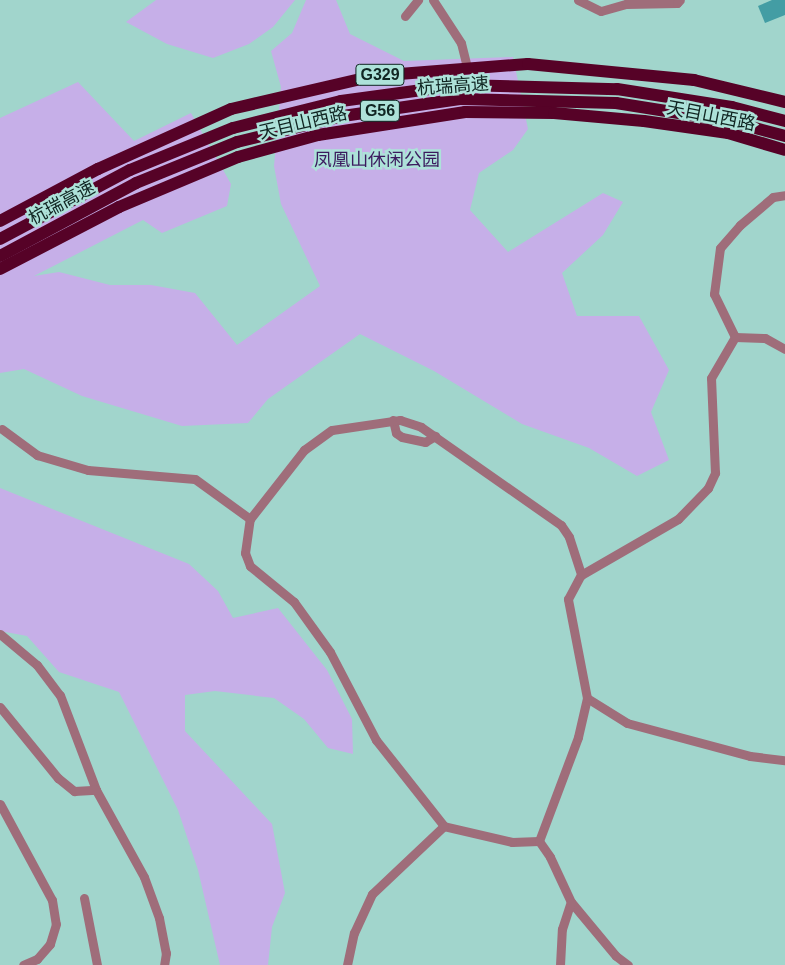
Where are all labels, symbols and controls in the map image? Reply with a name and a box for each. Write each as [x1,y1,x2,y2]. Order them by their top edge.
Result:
road number: G329 [355,62,405,88]
street label: 杭瑞高速 [416,73,490,99]
street label: 天目山西路 [665,97,757,135]
road number: G56 [359,98,401,124]
street label: 天目山西路 [257,102,349,144]
park label: 凤凰山休闲公园 [314,149,440,171]
street label: 杭瑞高速 [25,177,99,229]

